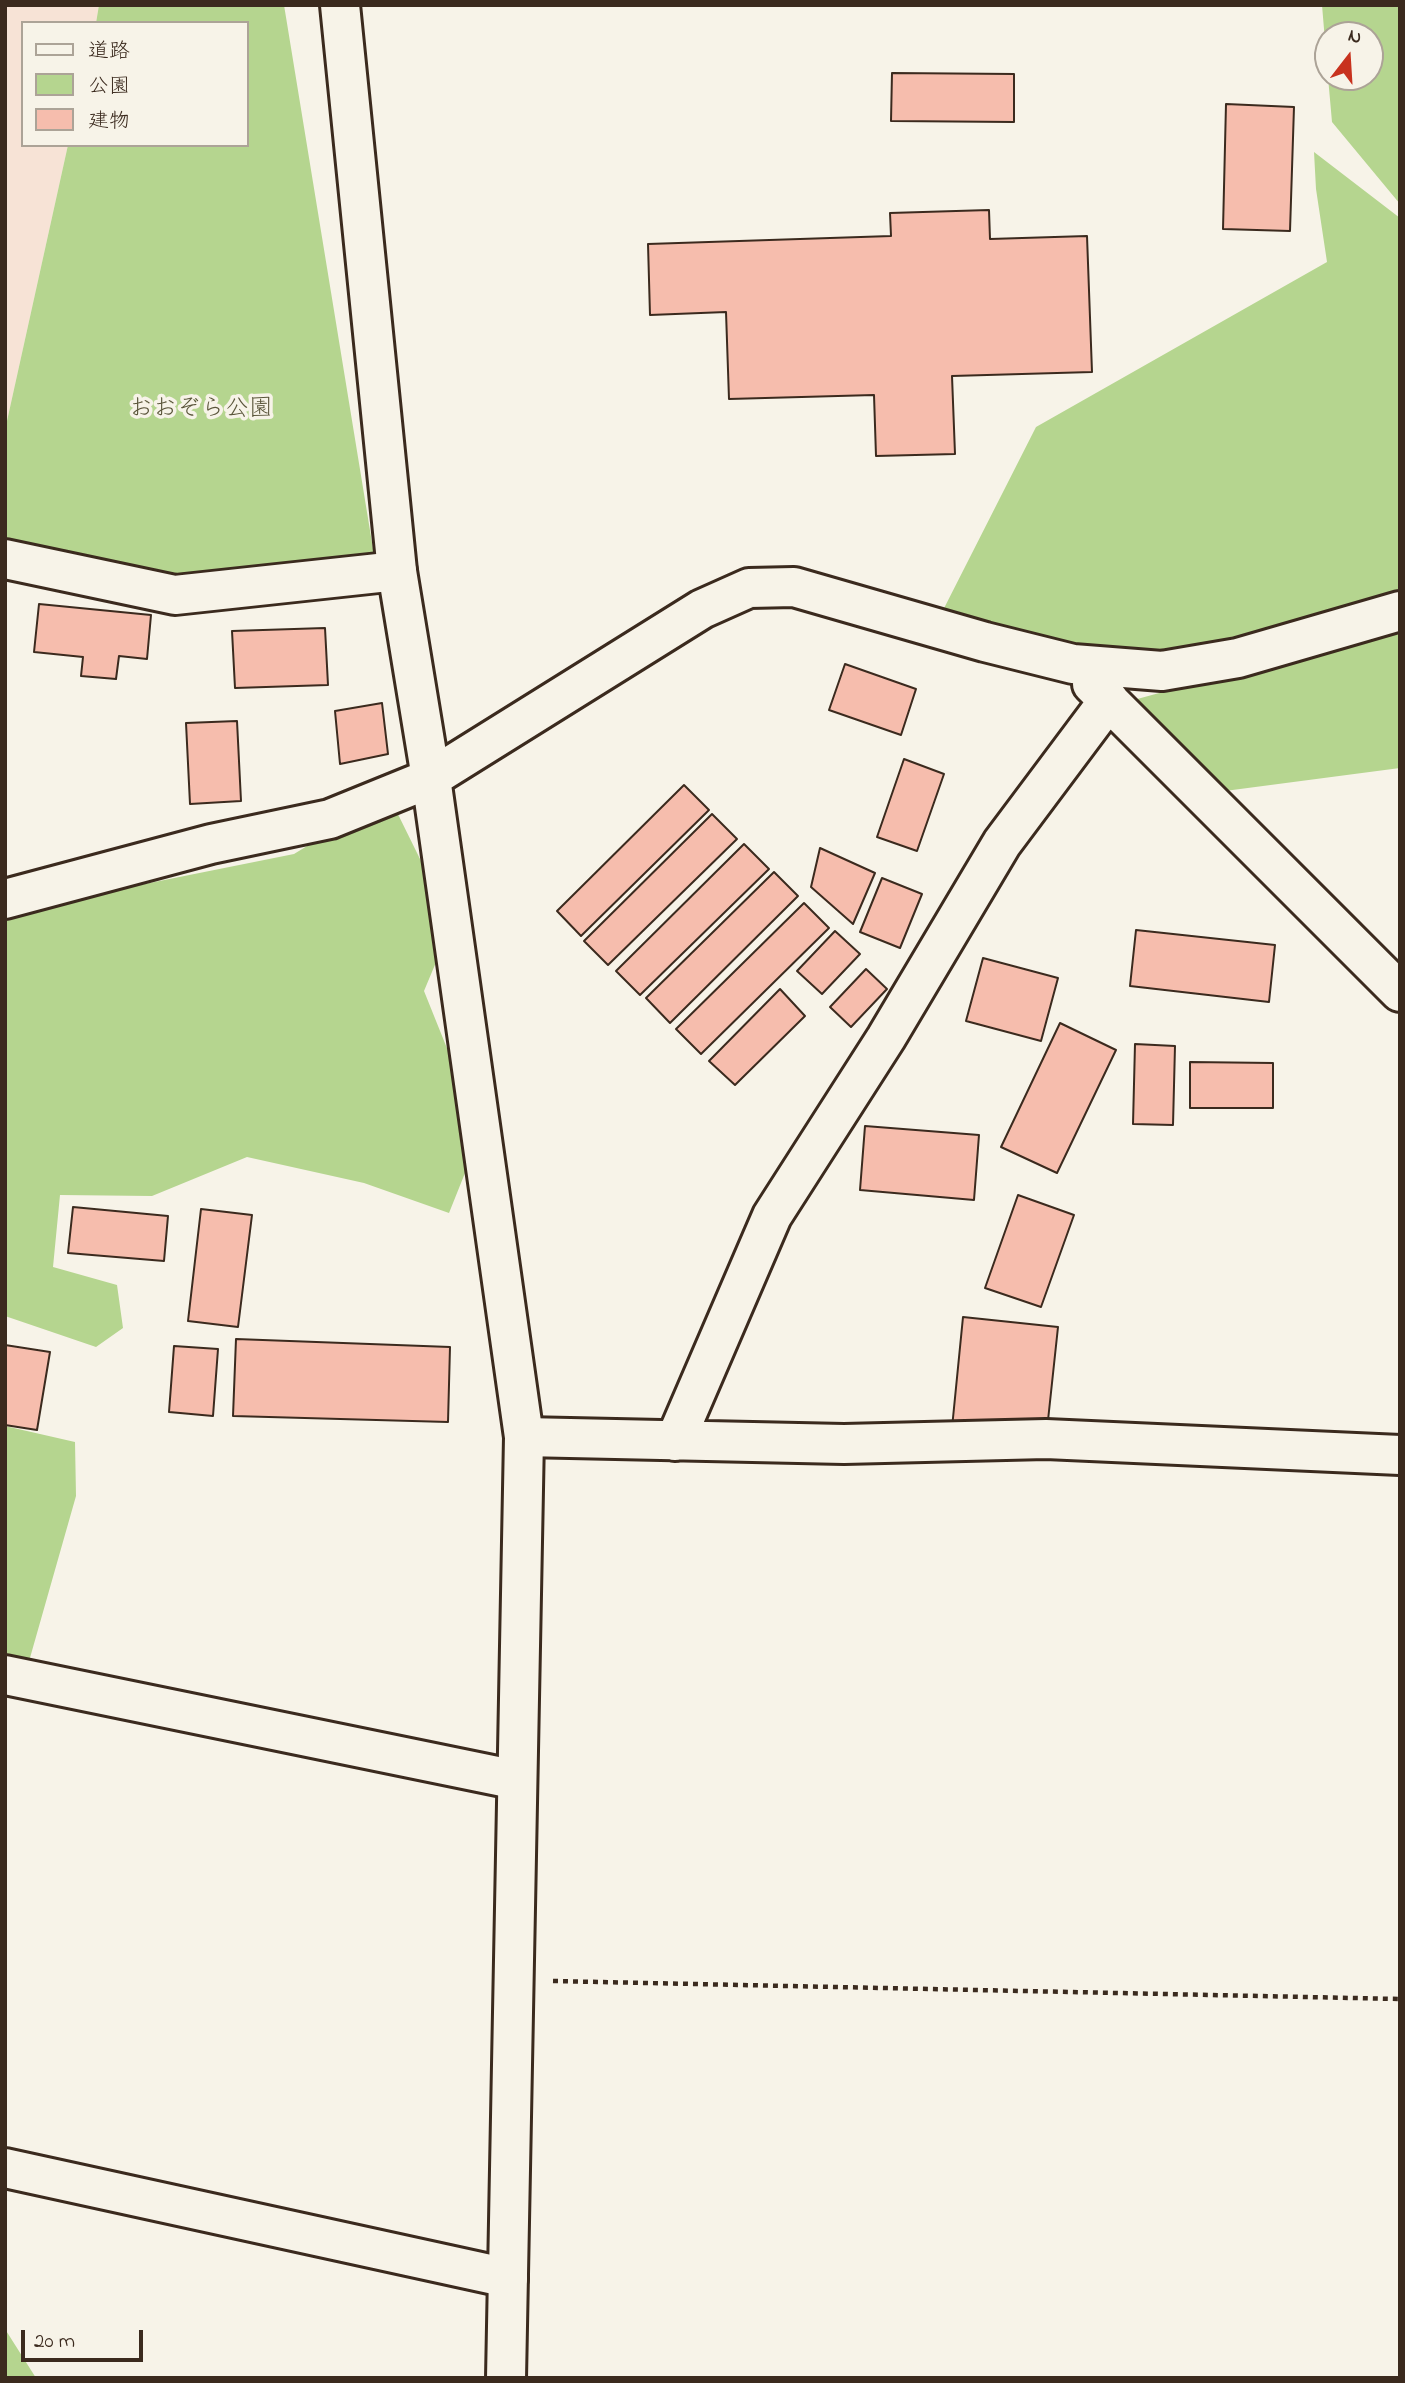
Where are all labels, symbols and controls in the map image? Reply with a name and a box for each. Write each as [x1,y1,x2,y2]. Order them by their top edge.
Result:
legend [21,21,248,147]
north arrow [1314,21,1384,91]
text: N [1345,23,1365,52]
text: 道路 [88,37,130,67]
text: 公園 [88,72,130,102]
text: 建物 [88,107,130,137]
park label: おおぞら公園 [129,397,273,425]
scale bar [24,2316,147,2360]
text: 20 m [34,2327,75,2357]

